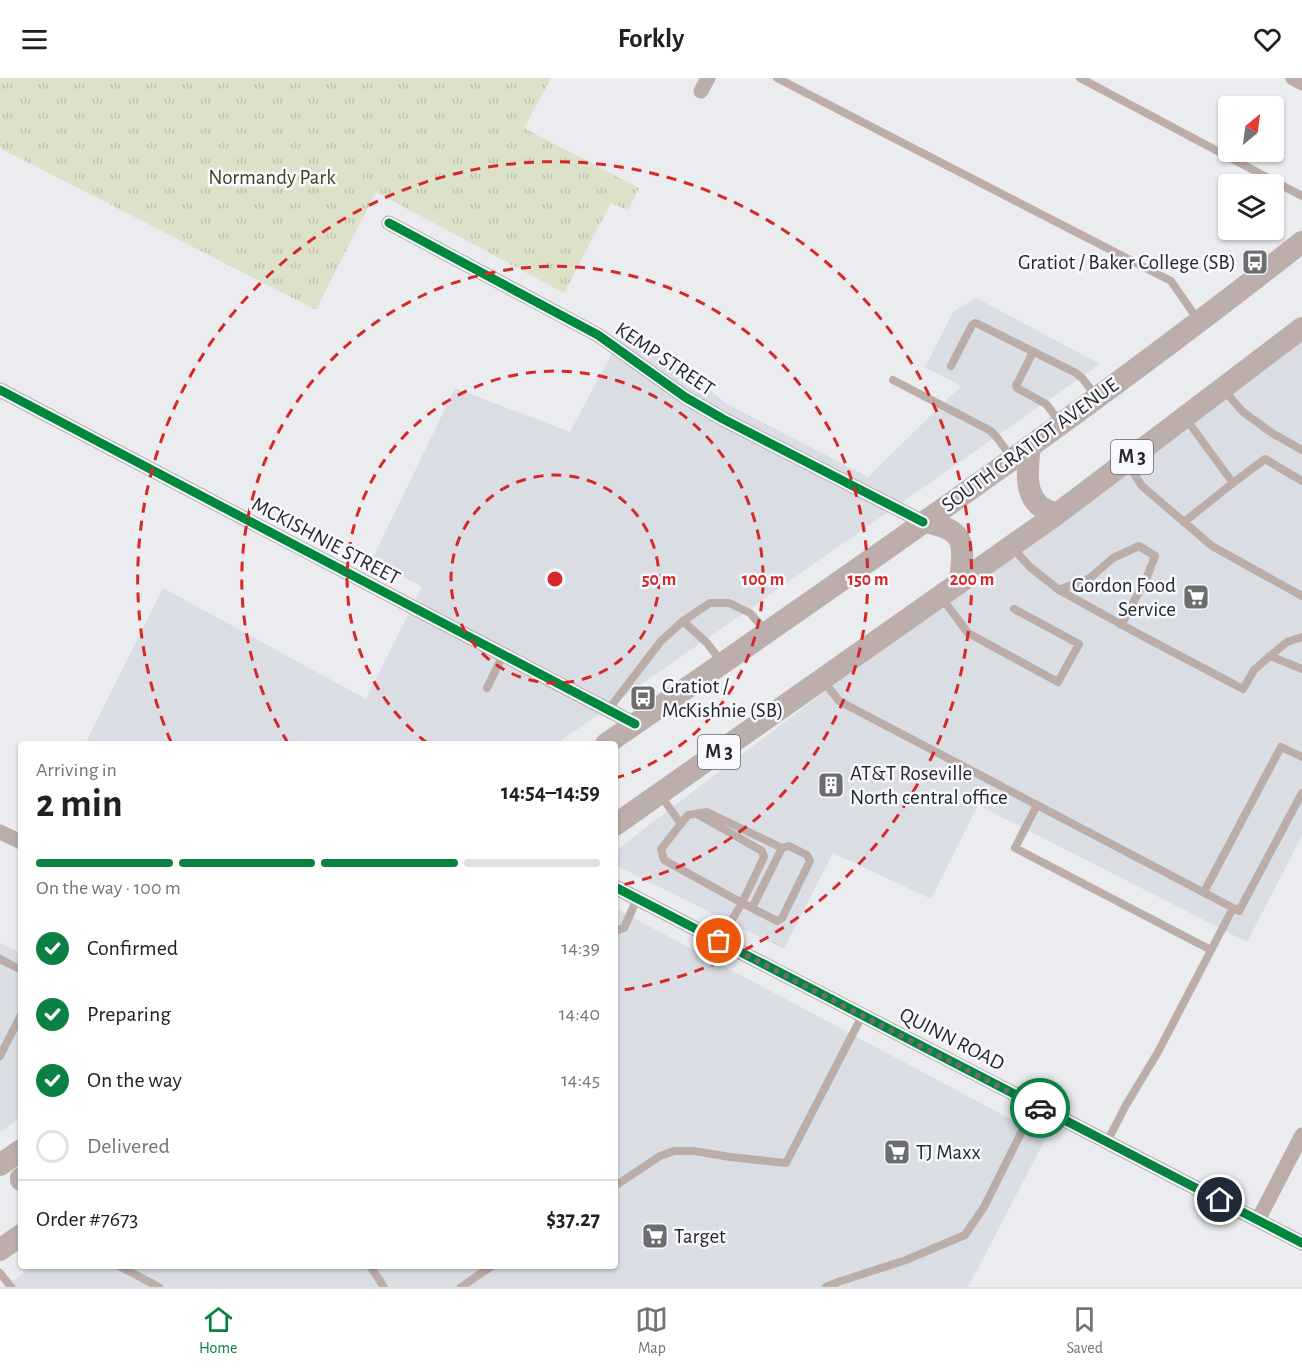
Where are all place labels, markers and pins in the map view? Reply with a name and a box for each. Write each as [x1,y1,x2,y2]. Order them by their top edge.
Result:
bus stop icon: Gratiot / Baker College (SB) [1240,247,1270,277]
place label: Gratiot / Baker College (SB) [1018,252,1236,273]
centre of rings [545,569,565,589]
place label: Gordon Food Service [1072,575,1176,620]
supermarket icon: Gordon Food Service [1181,582,1211,612]
place label: Gratiot / McKishnie (SB) [662,676,783,721]
bus stop icon: Gratiot / McKishnie (SB) [628,683,658,713]
place label: AT&T Roseville North central office [850,763,1008,808]
building icon: AT&T Roseville North central office [816,770,846,800]
pin [693,915,744,966]
supermarket icon: TJ Maxx [882,1137,912,1167]
place label: TJ Maxx [916,1142,981,1163]
pin [1194,1174,1245,1225]
supermarket icon: Target [640,1221,670,1251]
place label: Target [674,1226,726,1247]

